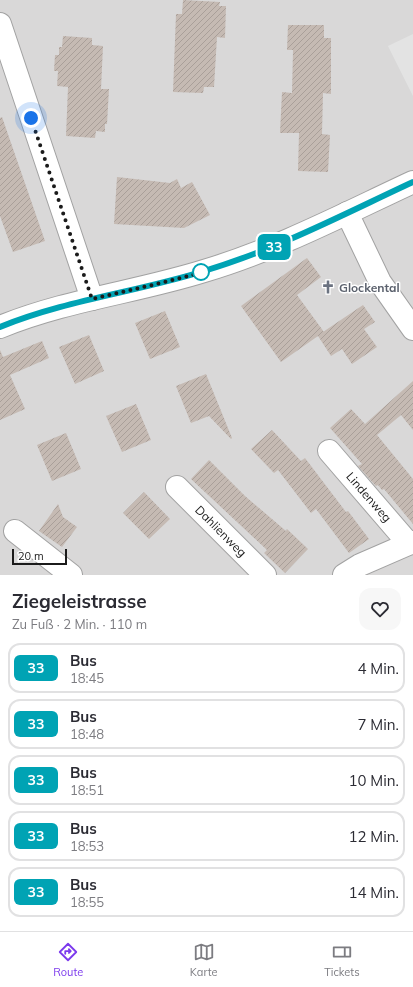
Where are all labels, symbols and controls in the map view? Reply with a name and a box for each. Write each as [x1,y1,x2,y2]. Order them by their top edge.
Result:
your location [21,108,41,128]
line badge: 33 [256,234,292,260]
text: 33 [266,238,282,256]
unlabelled marker [192,263,210,281]
church icon: Glockental [320,279,336,295]
place label: Glockental [339,280,400,295]
street label: Lindenweg [343,469,395,525]
street label: Dahlienweg [192,502,250,560]
scale bar [12,547,67,566]
text: 20 m [18,549,44,563]
button: heart [359,588,401,630]
text: Ziegeleistrasse [12,589,147,613]
text: Zu Fuß · 2 Min. · 110 m [12,616,147,632]
text: Bus [70,651,97,670]
text: 33 [28,659,44,677]
text: 4 Min. [357,659,399,678]
text: 18:45 [70,670,104,686]
text: Bus [70,707,97,726]
text: 33 [28,715,44,733]
text: 7 Min. [357,715,399,734]
text: 18:48 [70,726,104,742]
text: Bus [70,763,97,782]
text: 33 [28,771,44,789]
text: 10 Min. [348,771,399,790]
text: 18:51 [70,782,104,798]
text: Bus [70,819,97,838]
text: 33 [28,827,44,845]
text: 12 Min. [348,827,399,846]
text: 18:53 [70,838,104,854]
text: Bus [70,875,97,894]
text: 33 [28,883,44,901]
text: 14 Min. [348,883,399,902]
text: 18:55 [70,894,104,910]
tab: Route [53,941,83,979]
tab: Karte [190,941,218,979]
tab: Tickets [324,941,360,979]

